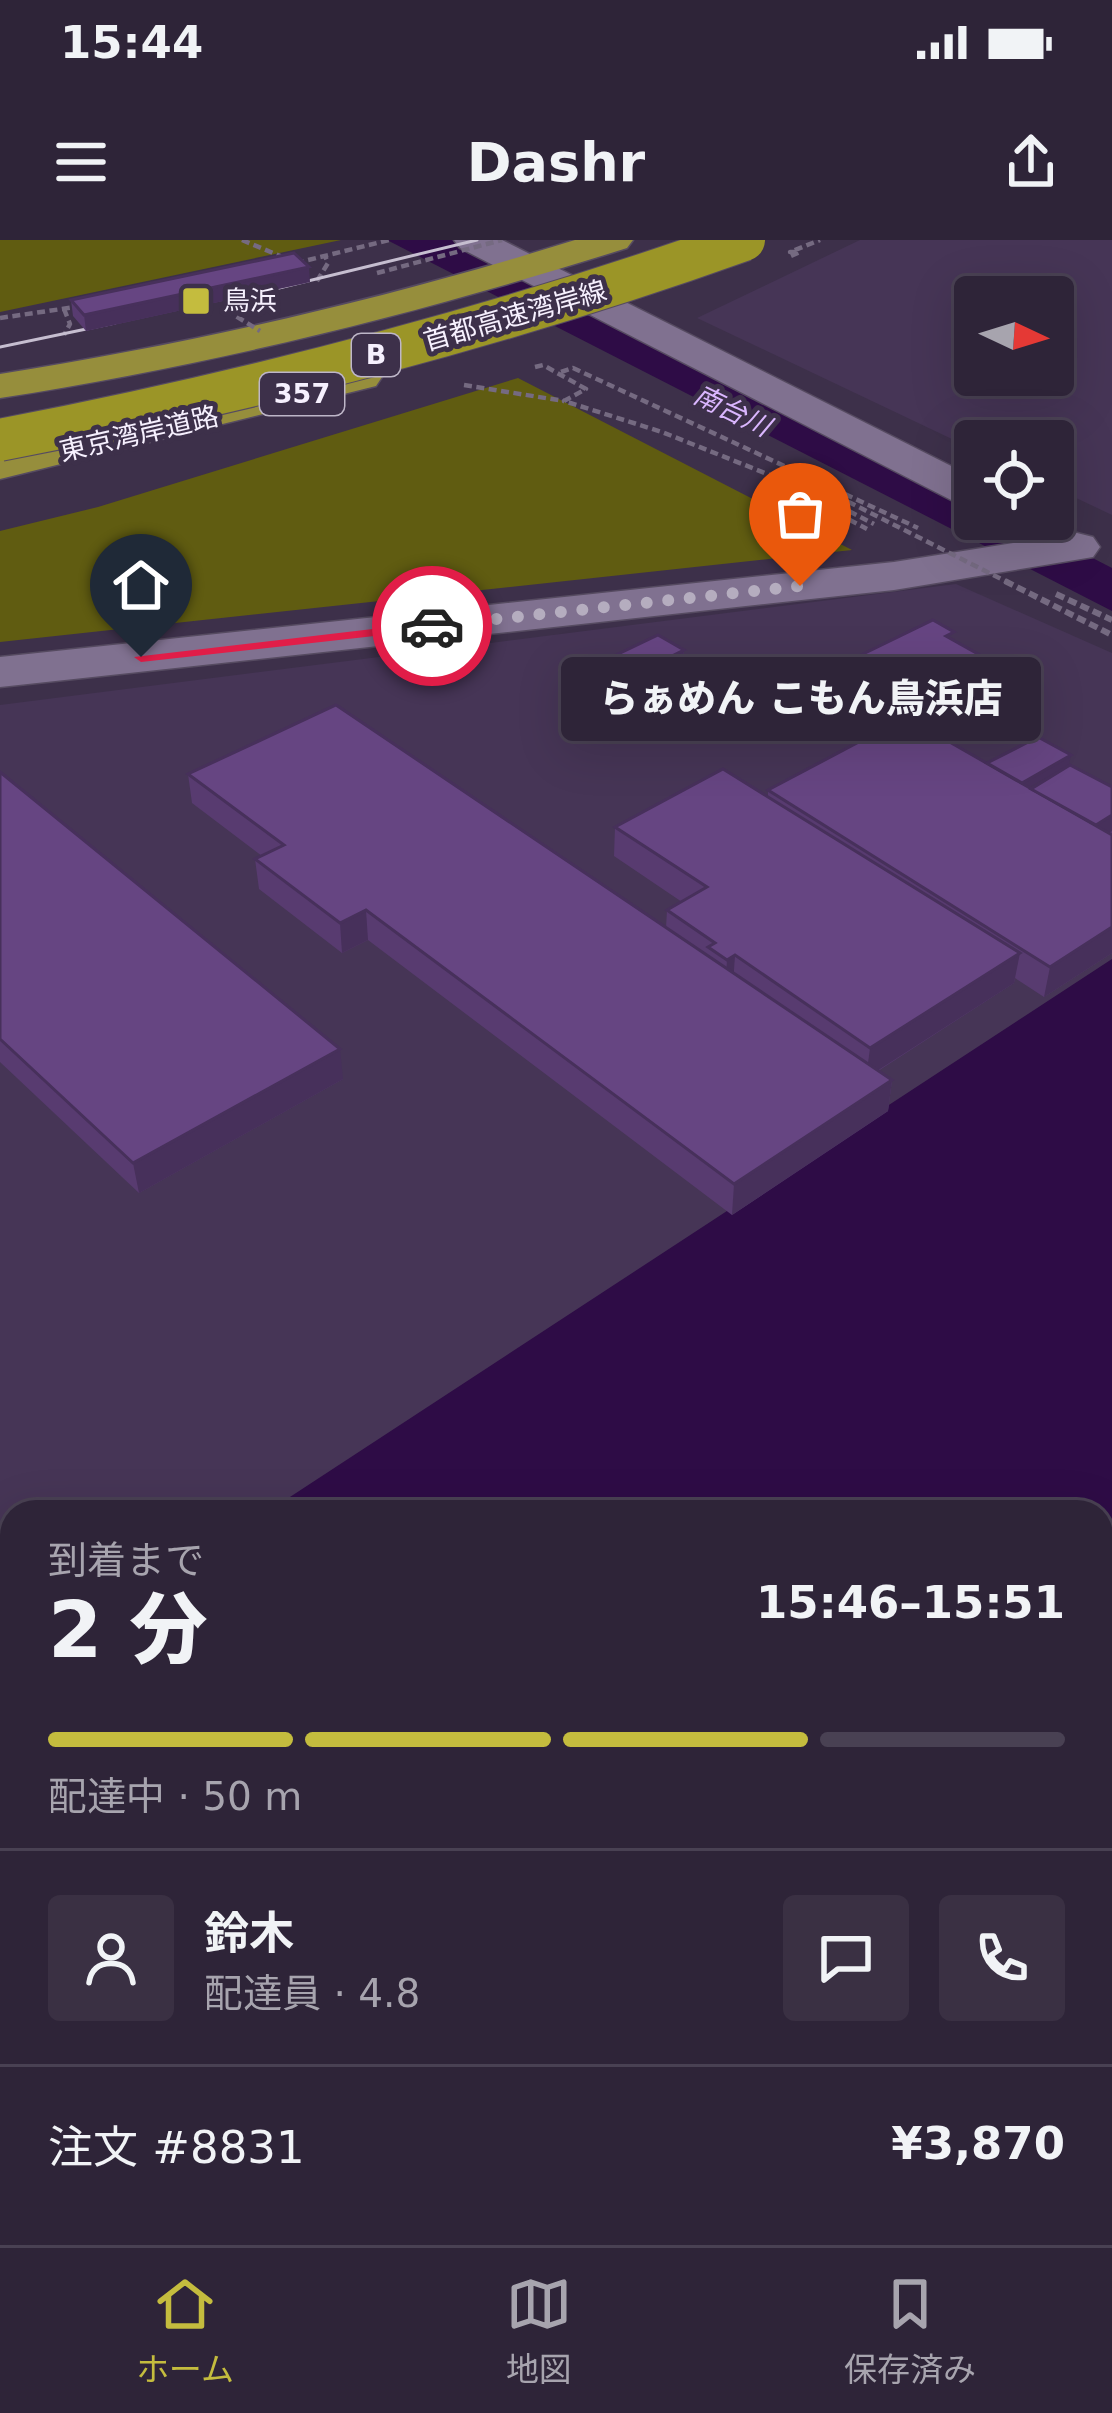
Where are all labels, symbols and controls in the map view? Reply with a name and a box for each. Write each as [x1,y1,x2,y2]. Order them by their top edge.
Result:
text: 15:44 [60,16,203,69]
icon: menu [48,129,114,195]
icon: share [998,129,1064,195]
text: Dashr [467,131,645,194]
street label: 首都高速湾岸線 [420,275,610,356]
north arrow [954,276,1074,396]
map controls [954,276,1074,540]
marker: 鳥浜 [180,285,212,317]
place label: 鳥浜 [223,285,277,316]
road number: B [352,334,400,376]
road number: 357 [260,373,344,415]
water label: 南台川 [689,379,778,444]
street label: 東京湾岸道路 [56,400,221,467]
button: locate [954,420,1074,540]
pin [749,463,851,586]
icon: bag [767,481,833,547]
pin [90,534,192,657]
icon: home [108,552,174,618]
courier [372,566,492,686]
icon: car [399,593,465,659]
callout: らぁめん こもん鳥浜店 [560,658,1040,742]
text: らぁめん こもん鳥浜店 [599,676,1003,721]
text: 到着まで [48,1538,204,1583]
text: 15:46–15:51 [756,1576,1065,1629]
text: 2 分 [48,1585,207,1675]
text: 配達中 · 50 m [48,1774,302,1819]
button: person [48,1895,174,2021]
button: chat [783,1895,909,2021]
button: phone [939,1895,1065,2021]
text: 鈴木 [204,1907,294,1960]
text: 配達員 · 4.8 [204,1971,420,2016]
text: ¥3,870 [891,2117,1065,2170]
text: 注文 #8831 [48,2121,305,2174]
tab: ホーム [136,2271,234,2391]
tab: 地図 [506,2271,572,2391]
tab: 保存済み [844,2271,976,2391]

